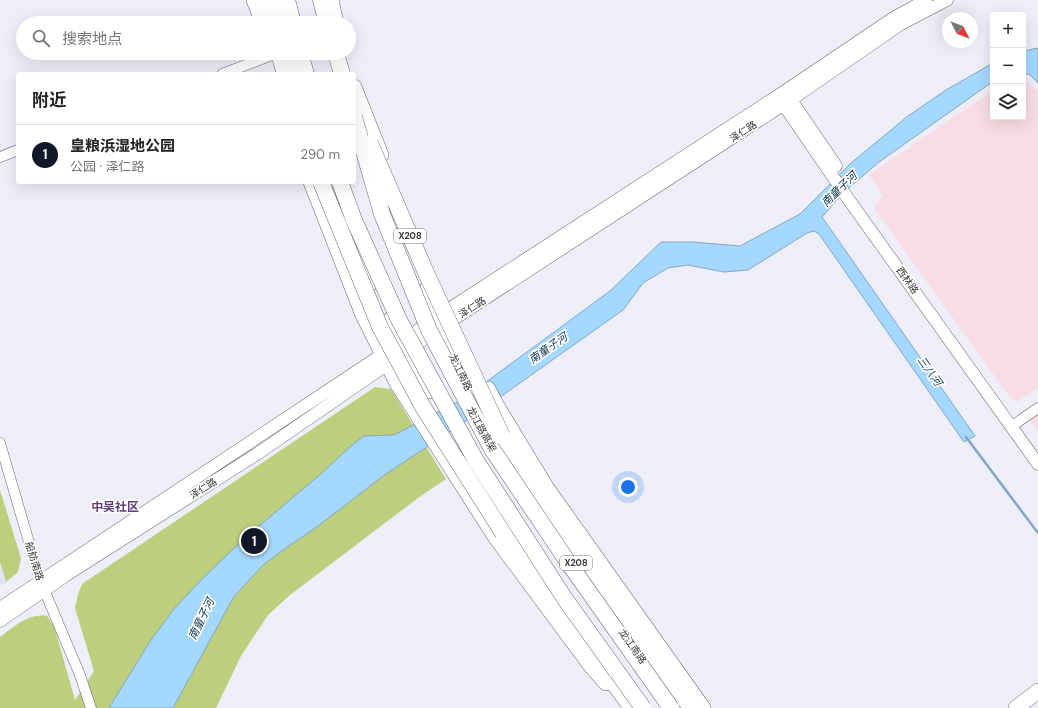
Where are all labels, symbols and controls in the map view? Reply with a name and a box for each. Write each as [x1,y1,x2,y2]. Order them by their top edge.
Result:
north arrow [942,12,978,48]
map controls [990,12,1026,120]
button: + [990,12,1026,48]
search box [16,16,356,60]
icon: search [30,27,52,49]
text: 搜索地点 [62,29,122,49]
button: − [990,48,1026,84]
button: layers [990,84,1026,120]
text: 附近 [32,89,66,111]
street label: 泽仁路 [727,118,759,145]
text: 皇粮浜湿地公园 [70,136,175,156]
text: 1 [43,146,47,163]
text: 290 m [301,146,340,163]
text: 公园 · 泽仁路 [70,158,145,175]
water label: 南童子河 [818,167,861,209]
road number: X208 [394,229,426,243]
street label: 西林路 [894,264,922,296]
street label: 泽仁路 [456,294,488,321]
water label: 南童子河 [526,329,572,366]
street label: 龙江南路 [446,351,475,393]
water label: 三八河 [915,353,946,390]
street label: 龙江路高架 [464,404,499,454]
street label: 泽仁路 [187,475,219,502]
your location [618,477,638,497]
district label: 中吴社区 [91,499,139,515]
pin: 1 [241,526,267,556]
street label: 船舫南路 [22,540,47,582]
road number: X208 [560,556,592,570]
water label: 南童子河 [185,594,218,642]
street label: 龙江南路 [616,626,649,666]

